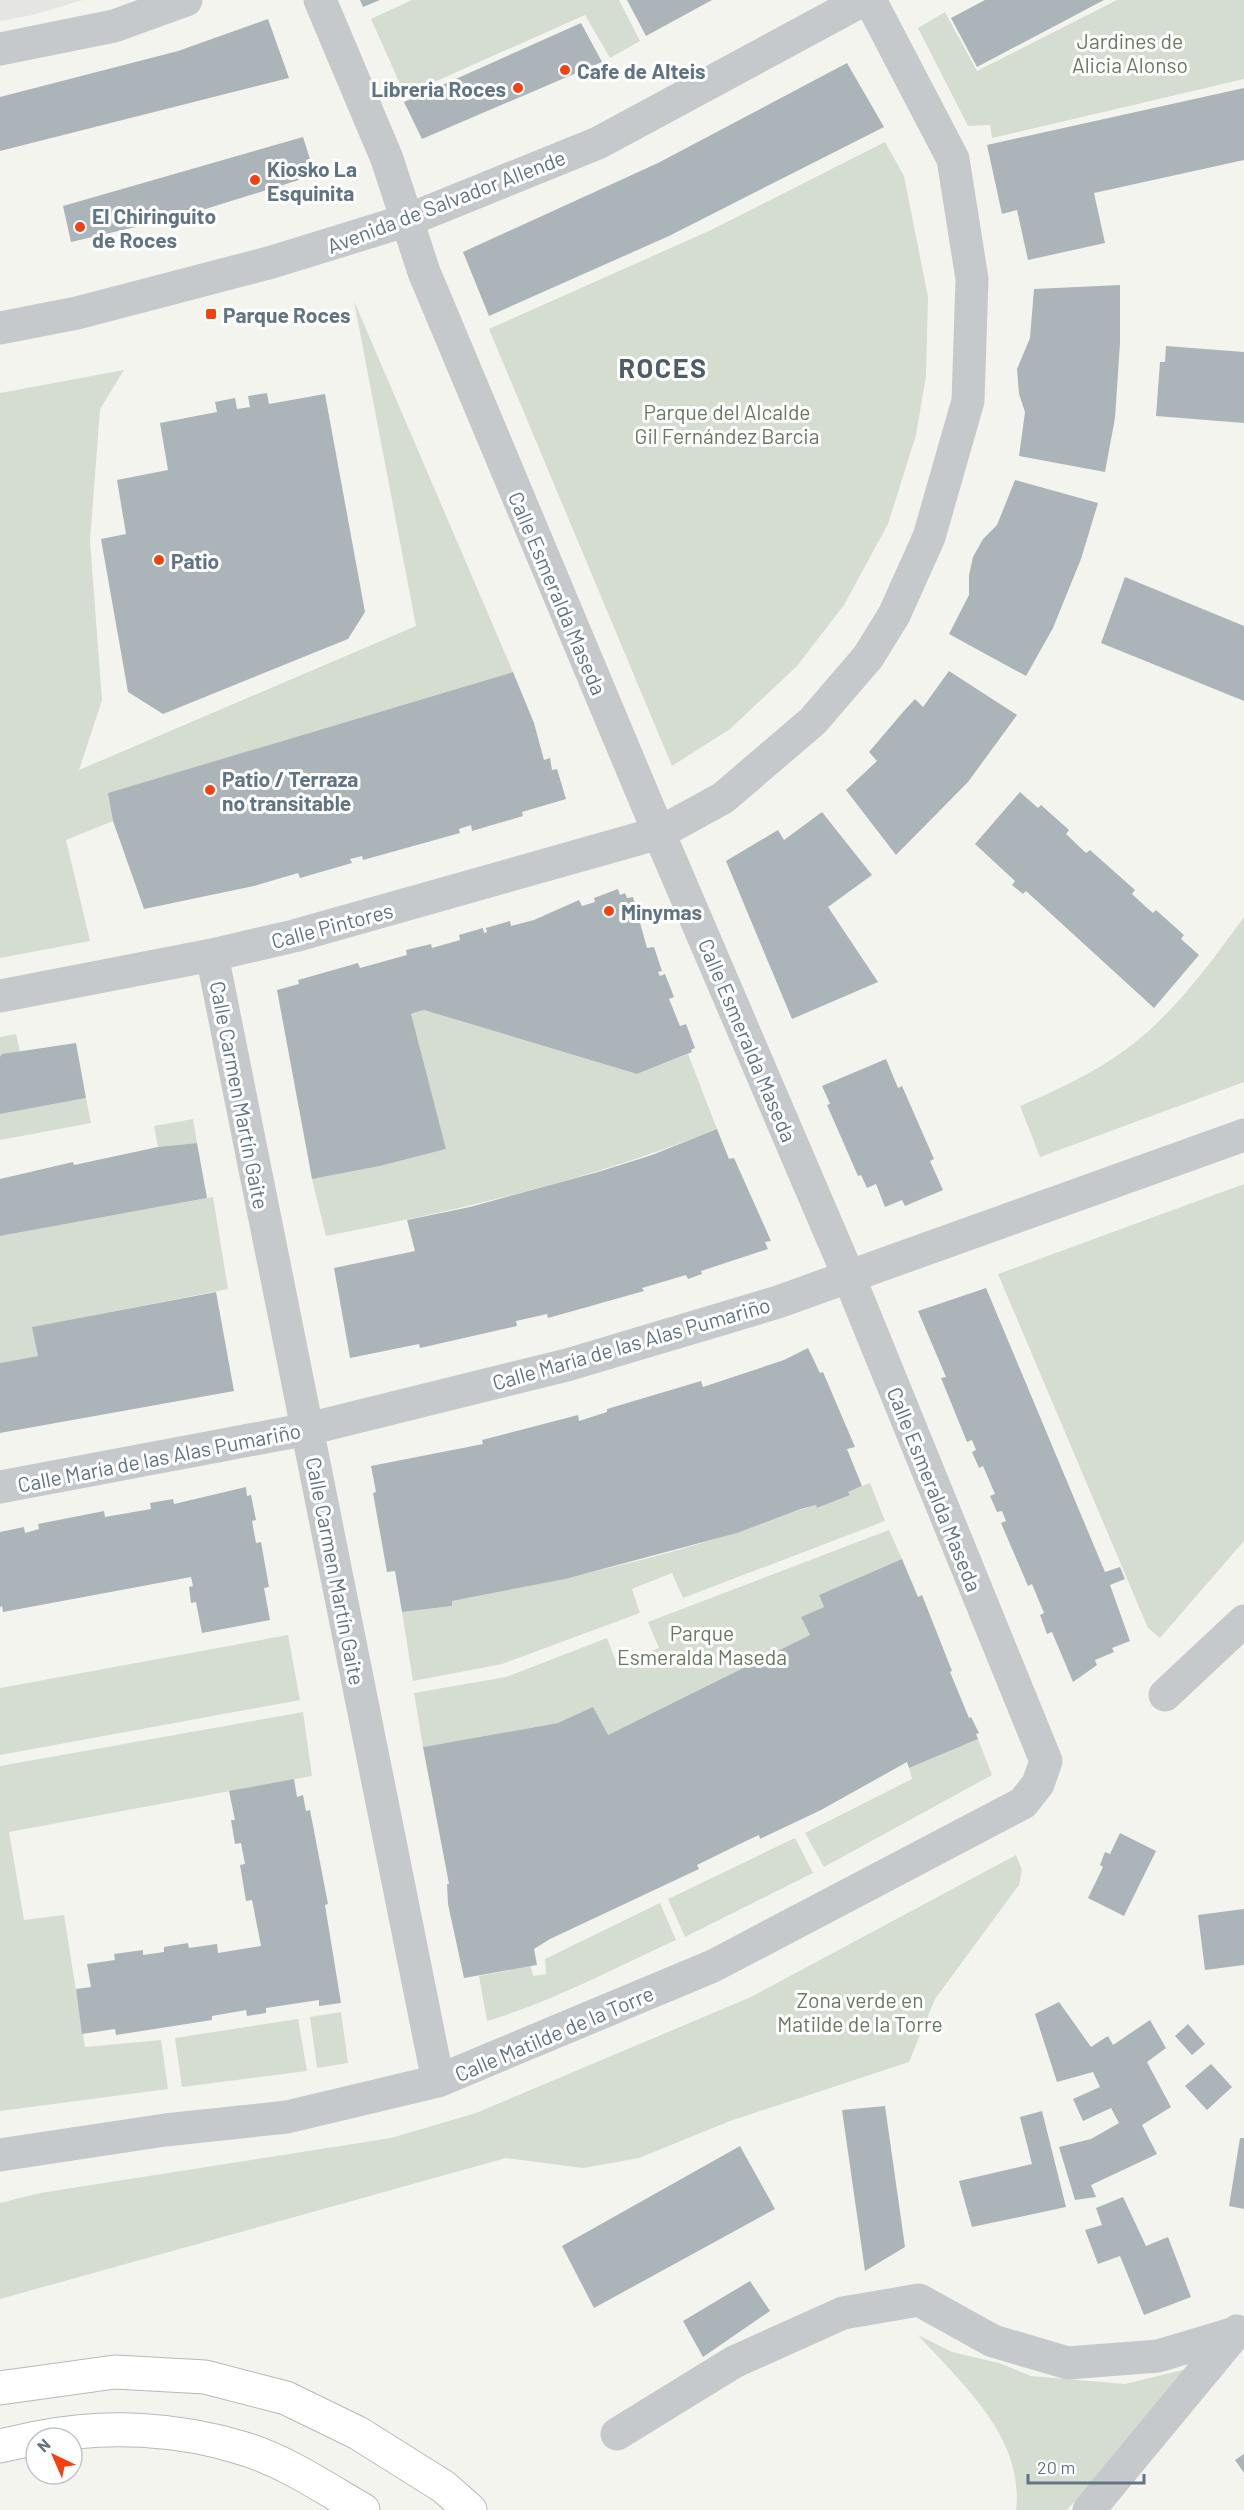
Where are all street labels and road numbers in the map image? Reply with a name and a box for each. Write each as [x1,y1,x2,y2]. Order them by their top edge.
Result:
street label: Avenida de Salvador Allende [323,144,569,258]
street label: Calle Esmeralda Maseda [504,488,612,698]
street label: Calle Pintores [268,897,396,953]
street label: Calle Esmeralda Maseda [694,935,802,1145]
street label: Calle Carmen Martín Gaite [206,979,274,1211]
street label: Calle María de las Alas Pumariño [489,1291,773,1395]
street label: Calle Esmeralda Maseda [883,1383,987,1595]
street label: Calle María de las Alas Pumariño [15,1417,303,1497]
street label: Calle Carmen Martín Gaite [302,1455,370,1687]
street label: Calle Matilde de la Torre [451,1980,657,2086]

